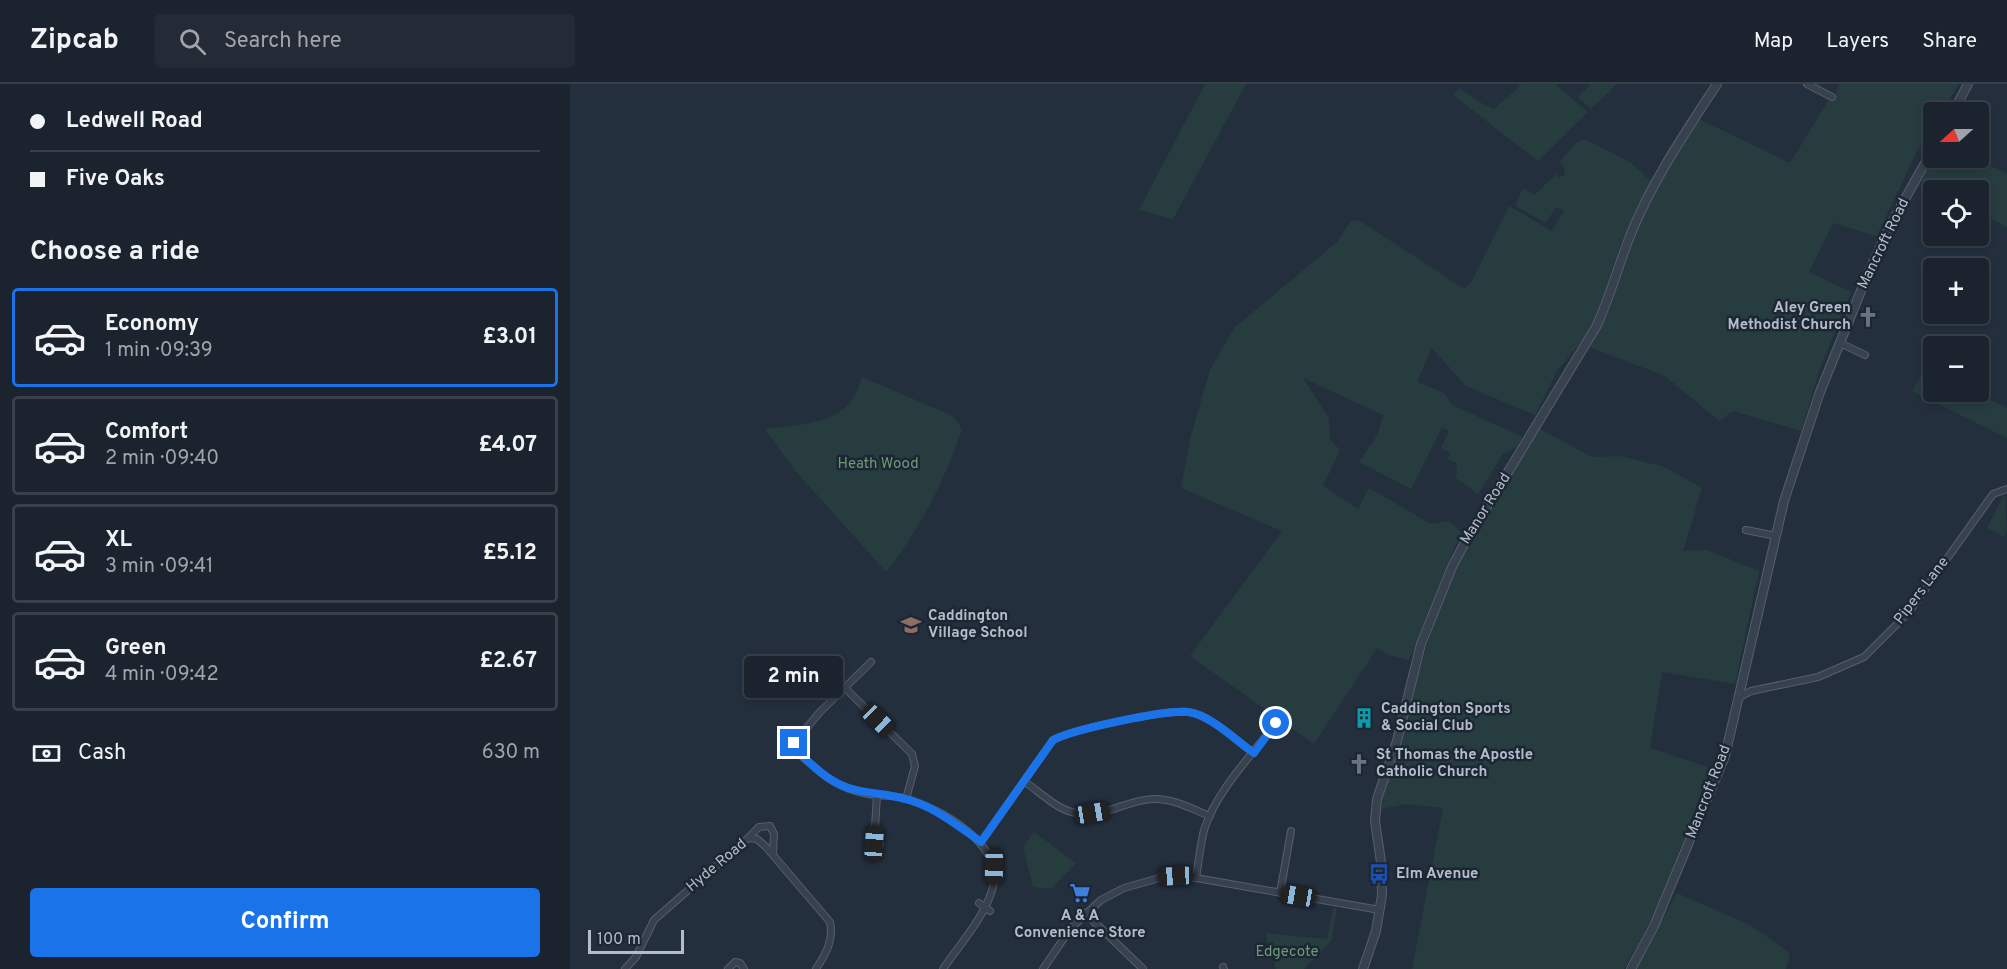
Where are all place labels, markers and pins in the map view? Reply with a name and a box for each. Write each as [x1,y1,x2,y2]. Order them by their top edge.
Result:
place label: Aley Green Methodist Church [1728,299,1851,335]
church icon: Aley Green Methodist Church [1856,305,1880,329]
place label: Caddington Village School [928,607,1028,643]
school or university icon: Caddington Village School [899,613,923,637]
place label: Caddington Sports & Social Club [1381,700,1511,736]
building icon: Caddington Sports & Social Club [1352,706,1376,730]
place label: St Thomas the Apostle Catholic Church [1376,746,1533,782]
church icon: St Thomas the Apostle Catholic Church [1347,752,1371,776]
bus stop icon: Elm Avenue [1367,862,1391,886]
place label: Elm Avenue [1396,865,1478,884]
supermarket icon: A & A Convenience Store [1068,881,1092,905]
place label: A & A Convenience Store [1014,907,1146,943]

